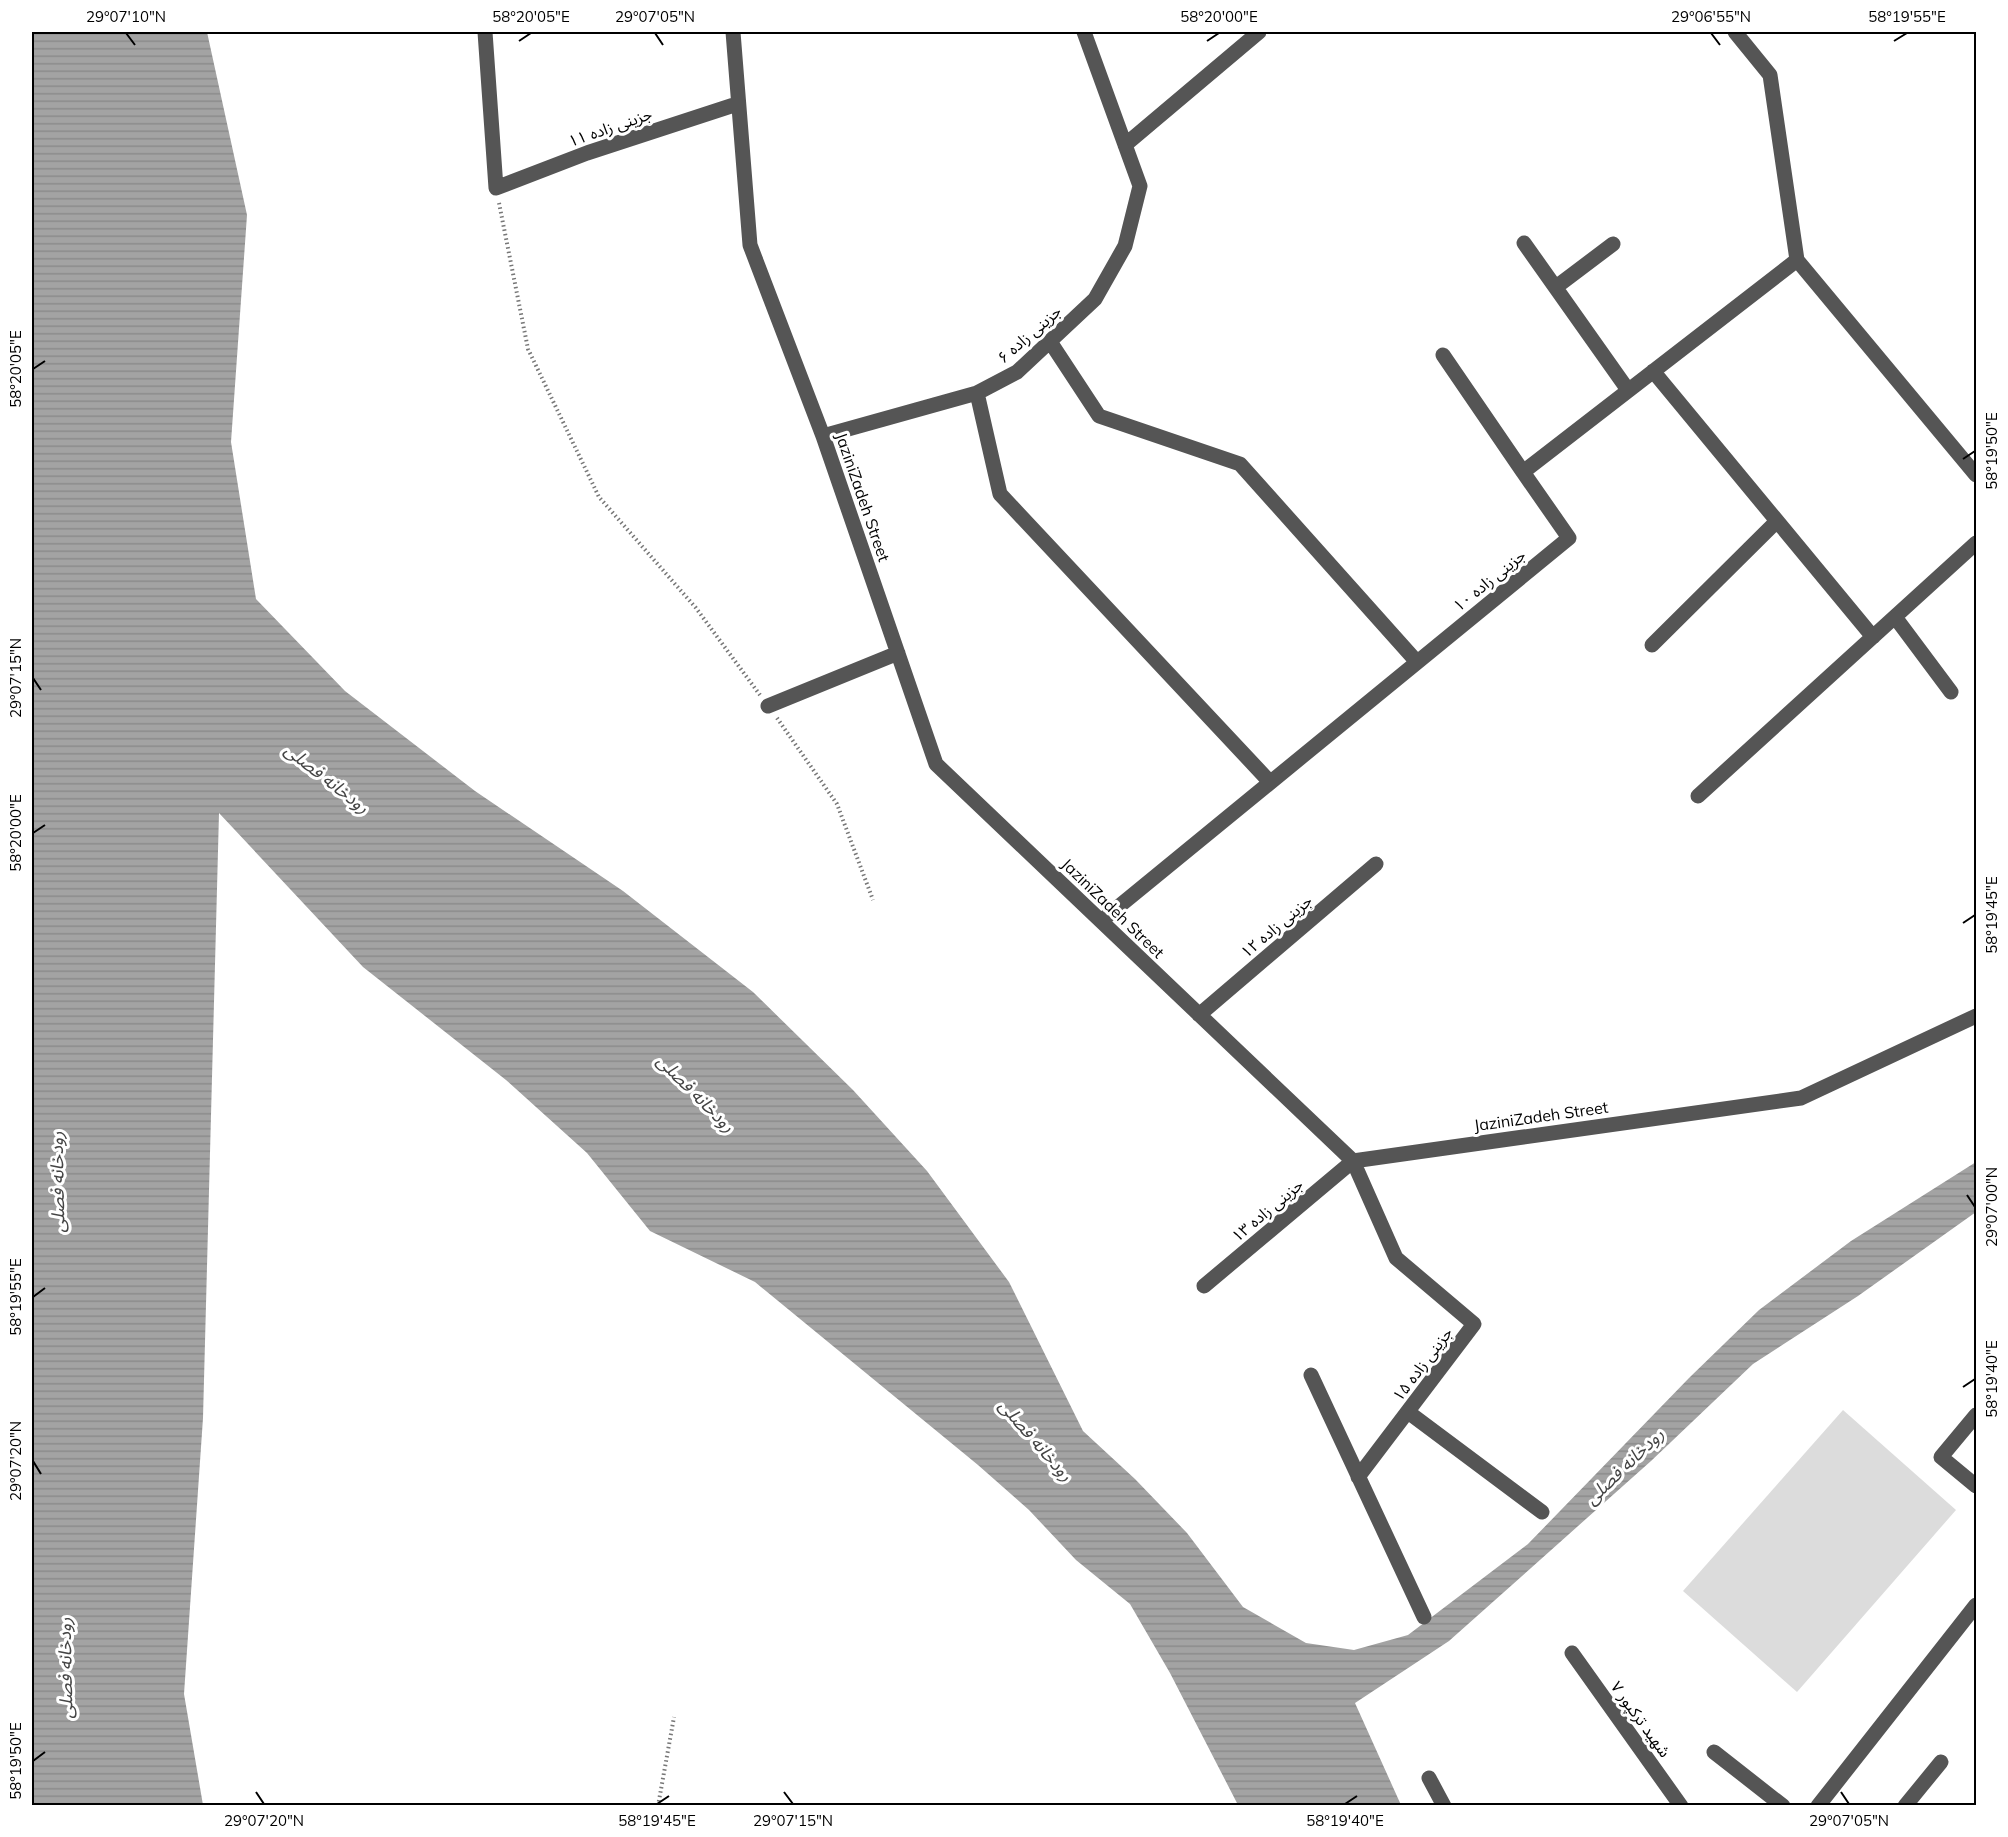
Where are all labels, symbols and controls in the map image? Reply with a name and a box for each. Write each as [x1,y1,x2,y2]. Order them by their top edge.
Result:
text: 29°07'10"N [86,7,166,26]
text: 58°20'05"E [492,7,570,26]
text: 29°07'05"N [615,7,695,26]
text: 58°20'00"E [1180,7,1258,26]
text: 29°06'55"N [1671,7,1751,26]
text: 58°19'55"E [1868,7,1946,26]
street label: جزینی زاده ۱۱ [565,103,655,151]
street label: جزینی زاده ۶ [993,301,1065,367]
text: 58°20'05"E [6,330,25,408]
text: 58°19'50"E [1982,412,2001,490]
street label: JaziniZadeh Street [832,430,895,565]
street label: جزینی زاده ۱۰ [1449,545,1529,615]
text: 29°07'15"N [6,638,25,718]
water label: رودخانه فصلی [280,738,374,818]
text: 58°20'00"E [6,794,25,872]
street label: JaziniZadeh Street [1057,854,1169,962]
text: 58°19'45"E [1982,876,2001,954]
street label: جزینی زاده ۱۲ [1236,890,1316,962]
water label: رودخانه فصلی [652,1049,740,1137]
street label: JaziniZadeh Street [1473,1097,1610,1135]
water label: رودخانه فصلی [45,1131,69,1233]
text: 29°07'00"N [1982,1167,2001,1247]
street label: جزینی زاده ۱۳ [1227,1174,1307,1246]
text: 58°19'55"E [6,1258,25,1336]
street label: جزینی زاده ۱۵ [1388,1323,1456,1405]
text: 58°19'40"E [1982,1340,2001,1418]
water label: رودخانه فصلی [994,1394,1078,1486]
text: 29°07'20"N [6,1421,25,1501]
water label: رودخانه فصلی [1580,1422,1669,1509]
water label: رودخانه فصلی [53,1617,77,1719]
street label: شهید ترکپور ۷ [1606,1677,1675,1762]
text: 58°19'50"E [6,1722,25,1800]
text: 29°07'20"N [224,1811,304,1830]
text: 58°19'45"E [618,1811,696,1830]
text: 29°07'15"N [753,1811,833,1830]
text: 58°19'40"E [1306,1811,1384,1830]
text: 29°07'05"N [1809,1811,1889,1830]

